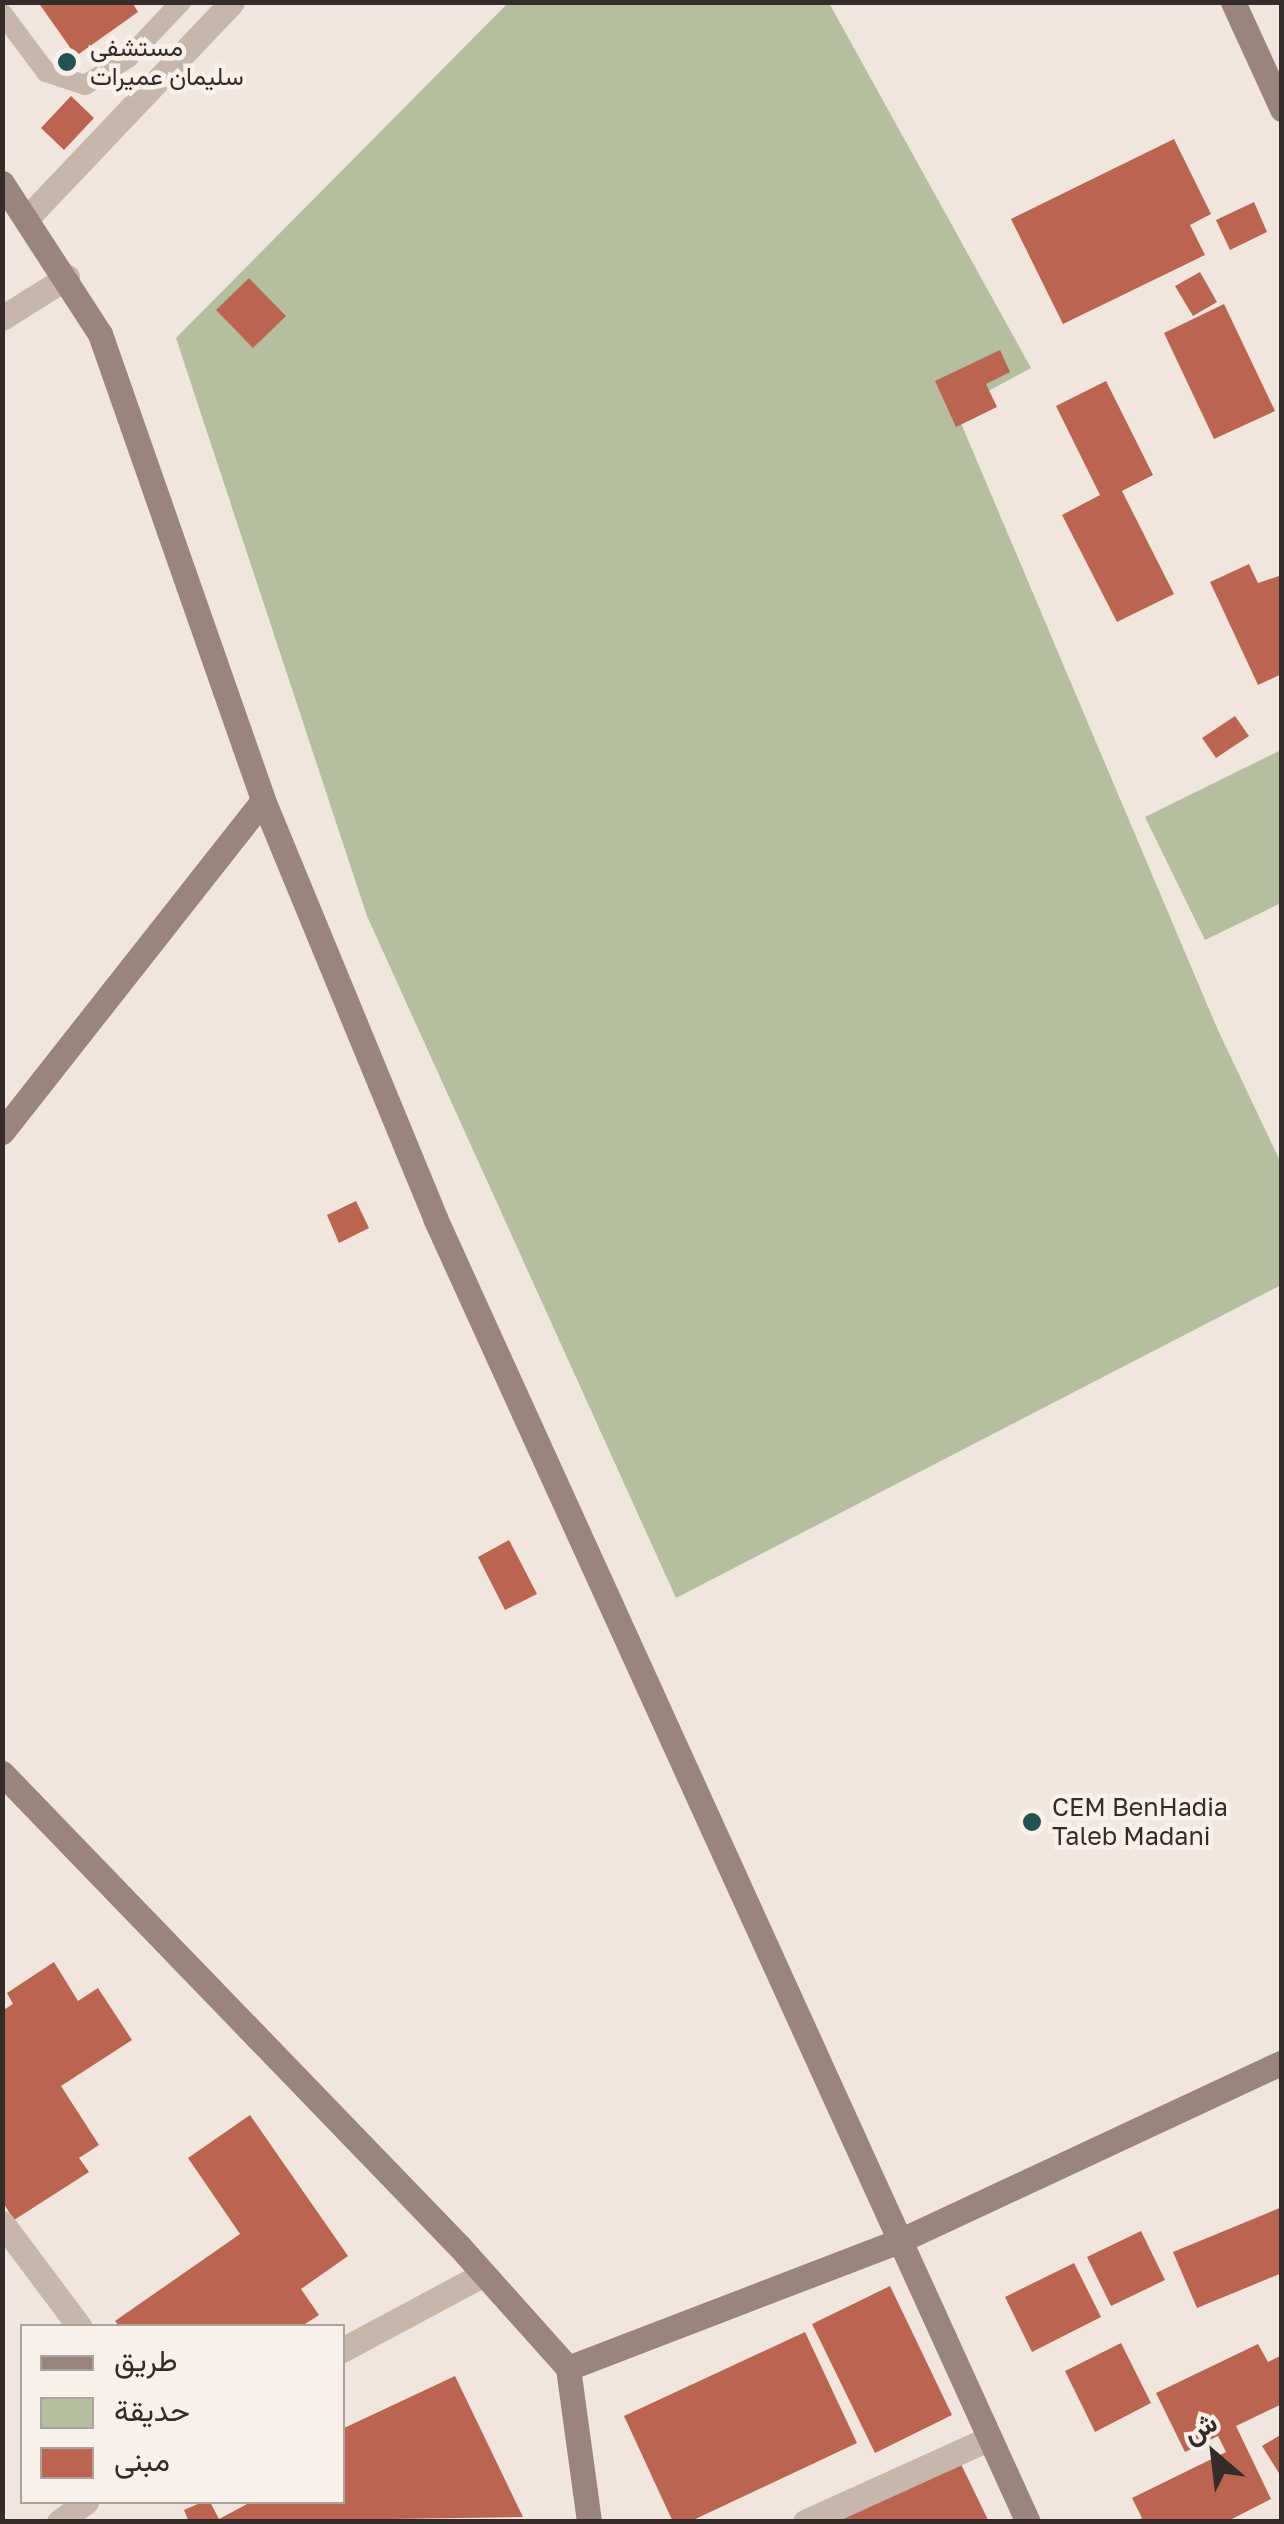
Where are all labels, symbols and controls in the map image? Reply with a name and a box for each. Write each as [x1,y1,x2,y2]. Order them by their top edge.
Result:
place label: مستشفى سليمان عميرات [90,33,244,92]
marker: مستشفى سليمان عميرات [54,49,80,75]
place label: CEM BenHadia Taleb Madani [1052,1793,1228,1852]
marker: CEM BenHadia Taleb Madani [1021,1811,1043,1833]
legend [20,2324,345,2504]
text: طريق [114,2342,178,2378]
text: حديقة [114,2392,190,2428]
north arrow [1164,2404,1264,2504]
text: ش [1177,2405,1222,2450]
text: مبنى [114,2442,170,2478]

